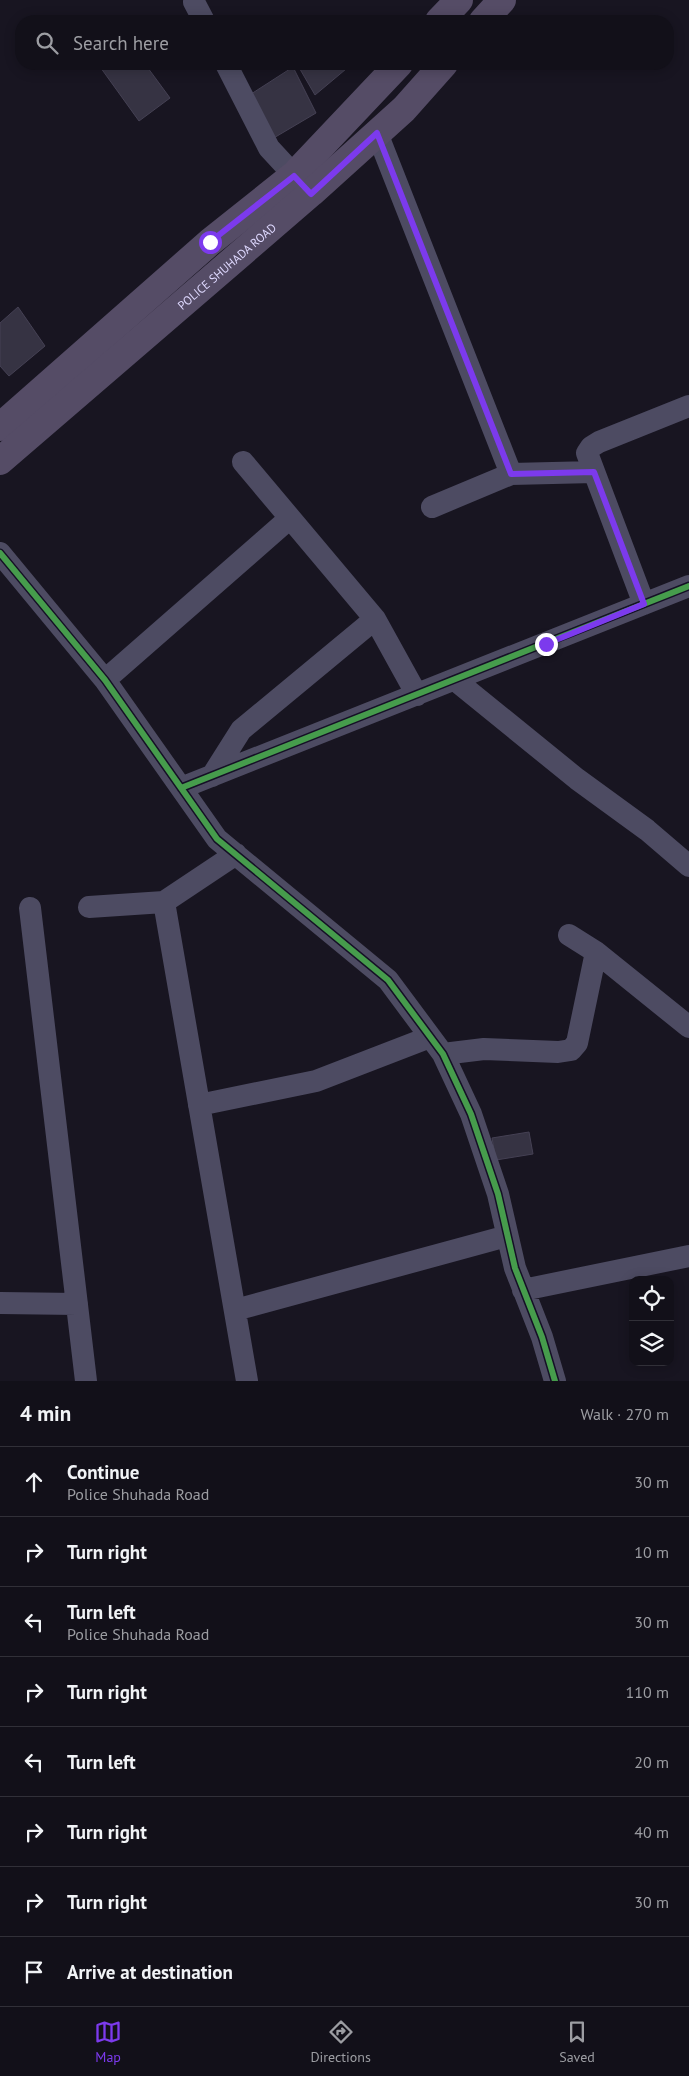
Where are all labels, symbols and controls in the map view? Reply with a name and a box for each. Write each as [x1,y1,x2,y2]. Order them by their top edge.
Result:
search box [15,15,674,70]
icon: search [33,29,61,57]
text: Search here [73,31,169,55]
street label: POLICE SHUHADA ROAD [174,219,279,312]
route start [199,231,222,254]
route end [535,633,558,656]
map controls [629,1276,674,1366]
button: locate [629,1276,674,1321]
button: layers [629,1321,674,1366]
text: 4 min [20,1400,71,1427]
text: Walk · 270 m [580,1404,669,1424]
text: Continue [67,1460,139,1484]
icon: ahead [20,1468,48,1496]
text: 30 m [634,1472,669,1492]
text: Police Shuhada Road [67,1484,209,1504]
icon: right [20,1538,48,1566]
text: Turn right [67,1540,147,1564]
text: 10 m [634,1542,669,1562]
text: Turn left [67,1600,136,1624]
icon: left [20,1608,48,1636]
text: 30 m [634,1612,669,1632]
text: Police Shuhada Road [67,1624,209,1644]
icon: right [20,1678,48,1706]
text: Turn right [67,1680,147,1704]
text: 110 m [626,1682,669,1702]
icon: left [20,1748,48,1776]
text: Turn left [67,1750,136,1774]
text: 20 m [634,1752,669,1772]
icon: right [20,1818,48,1846]
text: Turn right [67,1820,147,1844]
text: 40 m [634,1822,669,1842]
icon: right [20,1888,48,1916]
text: Turn right [67,1890,147,1914]
text: 30 m [634,1892,669,1912]
icon: arrive [20,1958,48,1986]
text: Arrive at destination [67,1960,233,1984]
tab: Map [94,2018,122,2066]
tab: Directions [310,2018,371,2066]
tab: Saved [559,2018,595,2066]

